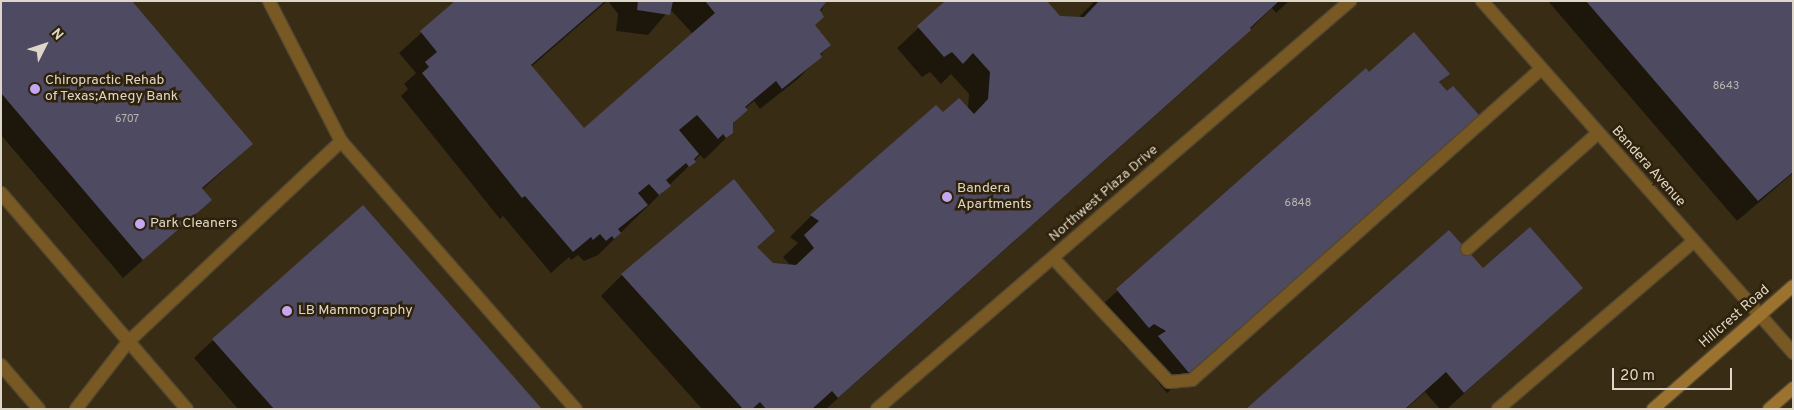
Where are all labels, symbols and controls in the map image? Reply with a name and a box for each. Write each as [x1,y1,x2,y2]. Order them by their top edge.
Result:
north arrow [20,20,70,70]
text: N [47,25,66,44]
place label: Chiropractic Rehab of Texas;Amegy Bank [45,73,179,105]
house number: 8643 [1713,79,1739,93]
marker: Chiropractic Rehab of Texas;Amegy Bank [29,83,41,95]
house number: 6707 [115,112,139,126]
street label: Bandera Avenue [1607,123,1689,211]
street label: Northwest Plaza Drive [1046,142,1162,246]
place label: Bandera Apartments [957,181,1032,213]
marker: Bandera Apartments [941,191,953,203]
house number: 6848 [1285,196,1311,210]
place label: Park Cleaners [150,216,238,232]
marker: Park Cleaners [134,218,146,230]
street label: Hillcrest Road [1696,282,1774,352]
place label: LB Mammography [298,303,413,319]
marker: LB Mammography [280,304,294,318]
scale bar [1614,358,1734,390]
text: 20 m [1620,367,1655,386]

